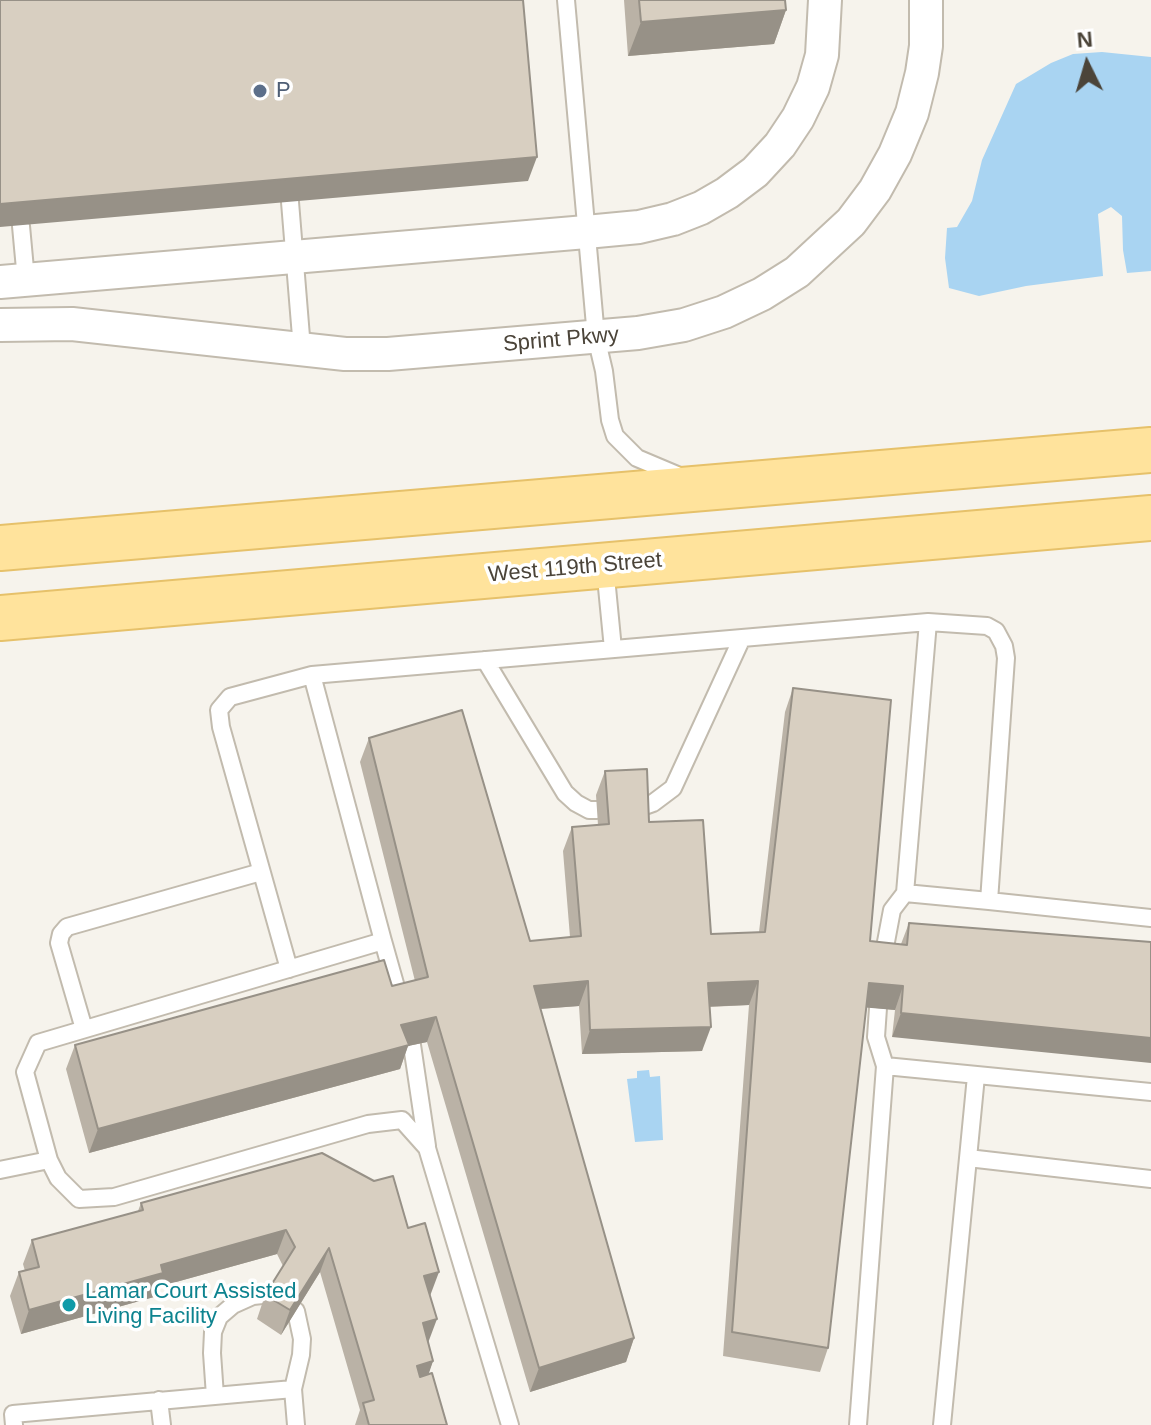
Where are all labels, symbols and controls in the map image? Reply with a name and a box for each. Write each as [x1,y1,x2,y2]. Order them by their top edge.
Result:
north arrow [1047,24,1127,104]
text: N [1076,26,1094,53]
place label: P [276,78,291,104]
marker: P [251,82,269,100]
street label: Sprint Pkwy [502,322,620,358]
street label: West 119th Street [487,547,663,589]
place label: Lamar Court Assisted Living Facility [85,1279,297,1330]
marker: Lamar Court Assisted Living Facility [60,1296,78,1314]

